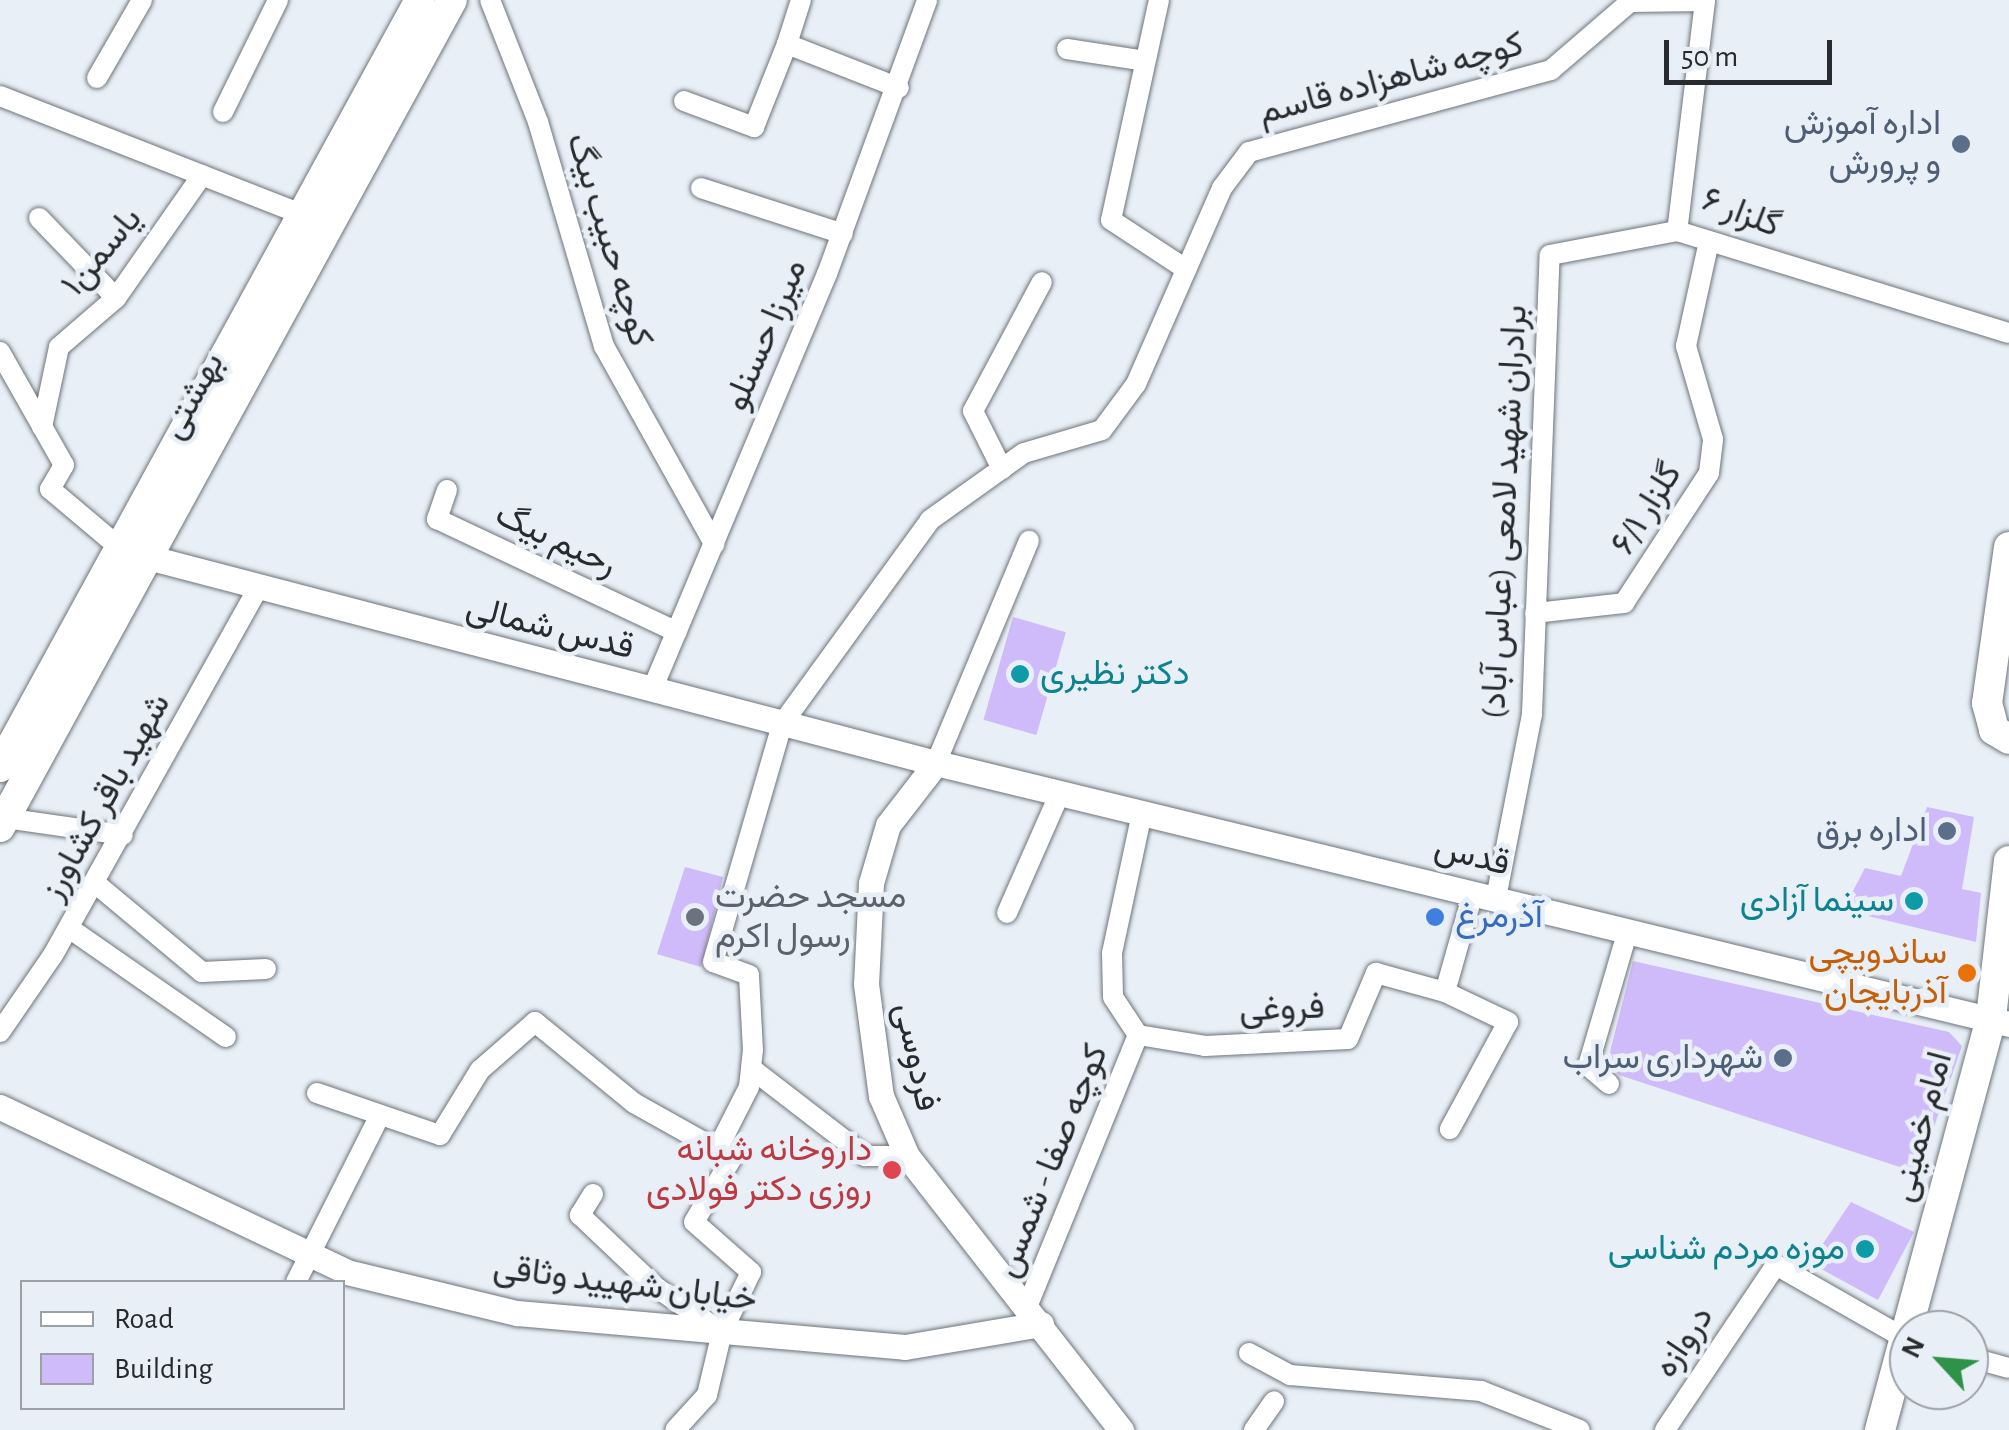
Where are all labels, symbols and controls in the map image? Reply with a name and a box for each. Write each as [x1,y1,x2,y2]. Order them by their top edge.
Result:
scale bar [1669,20,1836,82]
street label: کوچه شاهزاده قاسم [1254,23,1528,135]
text: 50 m [1681,42,1738,72]
place label: اداره آموزش و پرورش [1784,103,1941,185]
street label: کوچه حبیب بیگ [557,128,661,352]
marker: اداره آموزش و پرورش [1950,133,1972,155]
street label: گلزار ۶ [1696,179,1786,247]
street label: یاسمن۱ [53,199,151,305]
street label: میرزا حسنلو [715,253,817,417]
street label: برادران شهید لامعی (عباس آباد) [1473,304,1537,720]
street label: بهشتی [152,345,234,447]
street label: گلزار ۶/۱ [1602,455,1692,563]
street label: رحیم بیگ [489,494,623,586]
street label: قدس شمالی [462,587,638,669]
place label: دکتر نظیری [1040,653,1189,695]
marker: دکتر نظیری [1009,663,1031,685]
street label: شهید باقر کشاورز [32,686,180,908]
place label: اداره برق [1816,810,1927,852]
marker: اداره برق [1936,820,1958,842]
street label: قدس [1430,826,1514,886]
place label: مسجد حضرت رسول اکرم [715,876,906,958]
place label: سینما آزادی [1740,880,1894,922]
marker: سینما آزادی [1903,890,1925,912]
place label: آذرمرغ [1455,896,1543,938]
marker: مسجد حضرت رسول اکرم [684,906,706,928]
marker: آذرمرغ [1424,906,1446,928]
place label: ساندویچی آذربایجان [1809,932,1947,1014]
marker: ساندویچی آذربایجان [1956,962,1978,984]
street label: فروغی [1239,987,1325,1031]
street label: فردوسی [884,999,948,1115]
place label: شهرداری سراب [1562,1037,1763,1079]
street label: کوچه صفا - شمس [986,1038,1118,1284]
marker: شهرداری سراب [1772,1047,1794,1069]
street label: امام خمینی [1882,1048,1962,1206]
place label: داروخانه شبانه روزی دکتر فولادی [646,1129,872,1211]
marker: داروخانه شبانه روزی دکتر فولادی [881,1159,903,1181]
place label: موزه مردم شناسی [1608,1228,1845,1270]
marker: موزه مردم شناسی [1854,1238,1876,1260]
street label: خیابان شهیید وثاقی [491,1247,759,1321]
legend [20,1280,345,1410]
street label: دروازه [1645,1298,1723,1386]
text: Road [114,1304,174,1334]
north arrow [1889,1310,1989,1410]
text: N [1897,1333,1931,1363]
text: Building [114,1354,213,1384]

